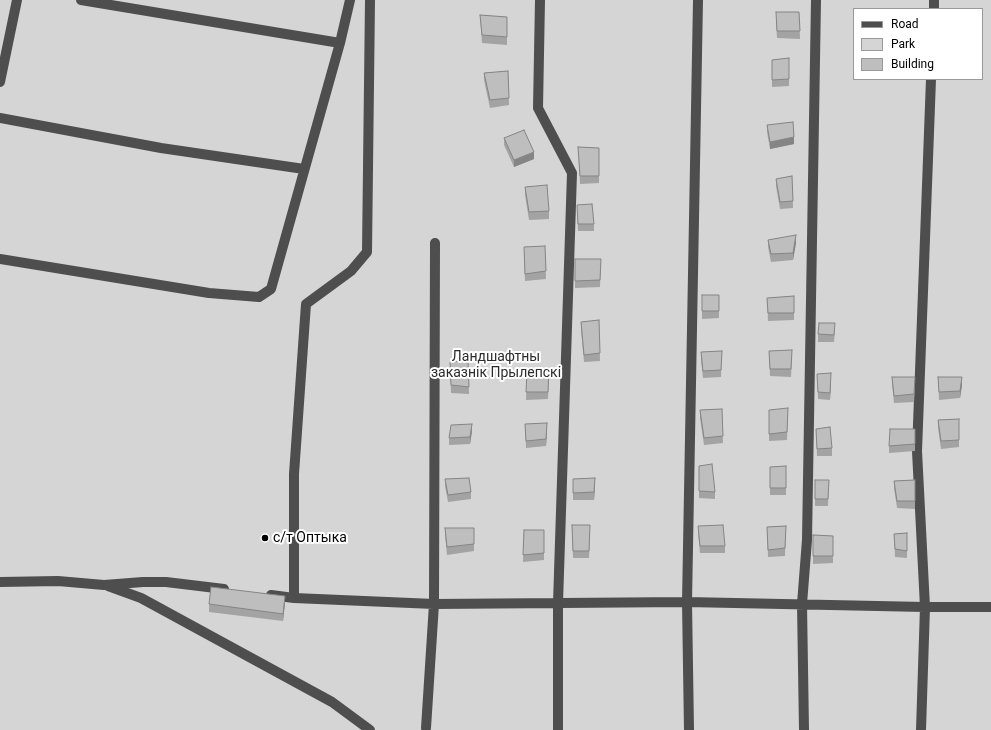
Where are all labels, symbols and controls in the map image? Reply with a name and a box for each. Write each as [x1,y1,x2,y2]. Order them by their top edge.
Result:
legend [853,8,983,80]
text: Road [891,17,919,31]
text: Park [891,37,915,51]
text: Building [891,57,934,71]
park label: Ландшафтны заказнік Прылепскі [431,349,561,382]
place label: с/т Оптыка [273,530,347,546]
marker: с/т Оптыка [260,533,270,543]

